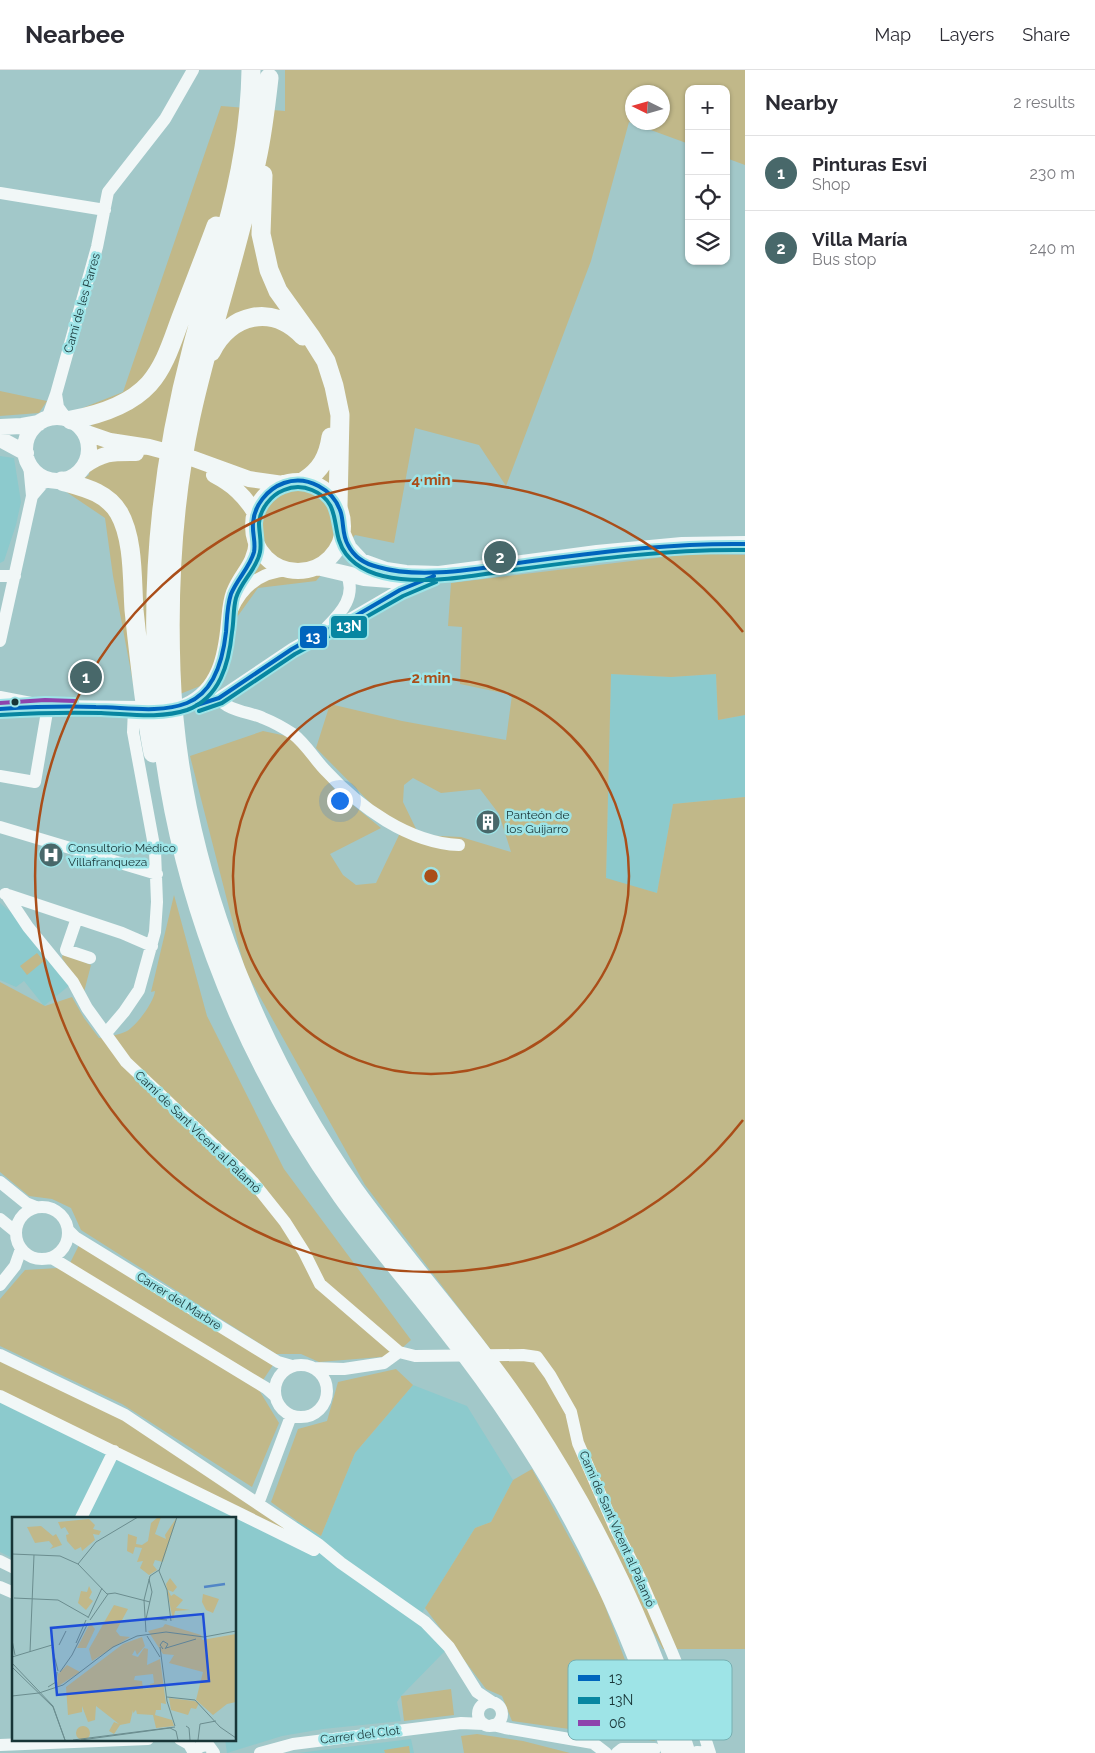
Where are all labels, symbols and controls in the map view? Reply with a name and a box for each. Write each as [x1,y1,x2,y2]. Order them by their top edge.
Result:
text: Nearbee [25,20,125,49]
text: Map [875,24,911,45]
text: Layers [939,24,994,45]
text: Share [1022,24,1070,45]
north arrow [625,85,670,130]
map controls [685,85,730,265]
button: + [685,85,730,130]
text: Nearby [765,90,838,115]
text: 2 results [1013,93,1075,112]
button: − [685,130,730,175]
text: Pinturas Esvi [812,153,927,175]
text: 1 [777,164,785,183]
text: 230 m [1030,164,1075,183]
button: locate [685,175,730,220]
text: Shop [812,175,850,194]
button: layers [685,220,730,265]
text: Villa María [812,228,908,250]
text: 2 [776,239,786,258]
text: 240 m [1029,239,1075,258]
text: Bus stop [812,250,876,269]
street label: Camí de les Parres [61,251,103,355]
text: 4 min [411,471,451,489]
pin: 2 [484,538,516,576]
line badge: 13N [330,615,368,639]
text: 13N [336,618,362,634]
line badge: 13 [299,625,328,649]
text: 13 [306,629,321,645]
pin: 1 [70,658,102,696]
text: 2 min [412,669,450,687]
unlabelled marker [10,697,20,707]
your location [327,788,353,814]
place label: Panteón de los Guijarro [506,808,570,836]
building icon: Panteón de los Guijarro [475,809,501,835]
place label: Consultorio Médico Villafranqueza [68,841,176,869]
hospital icon: Consultorio Médico Villafranqueza [38,842,64,868]
centre of rings [422,867,440,885]
street label: Camí de Sant Vicent al Palamó [132,1068,264,1196]
street label: Carrer del Marbre [134,1269,224,1333]
street label: Camí de Sant Vicent al Palamó [576,1449,658,1609]
inset map [12,1517,236,1740]
legend [568,1660,732,1740]
text: 13 [609,1670,622,1686]
text: 13N [609,1692,633,1708]
text: 06 [609,1715,626,1731]
street label: Carrer del Clot [319,1723,401,1747]

